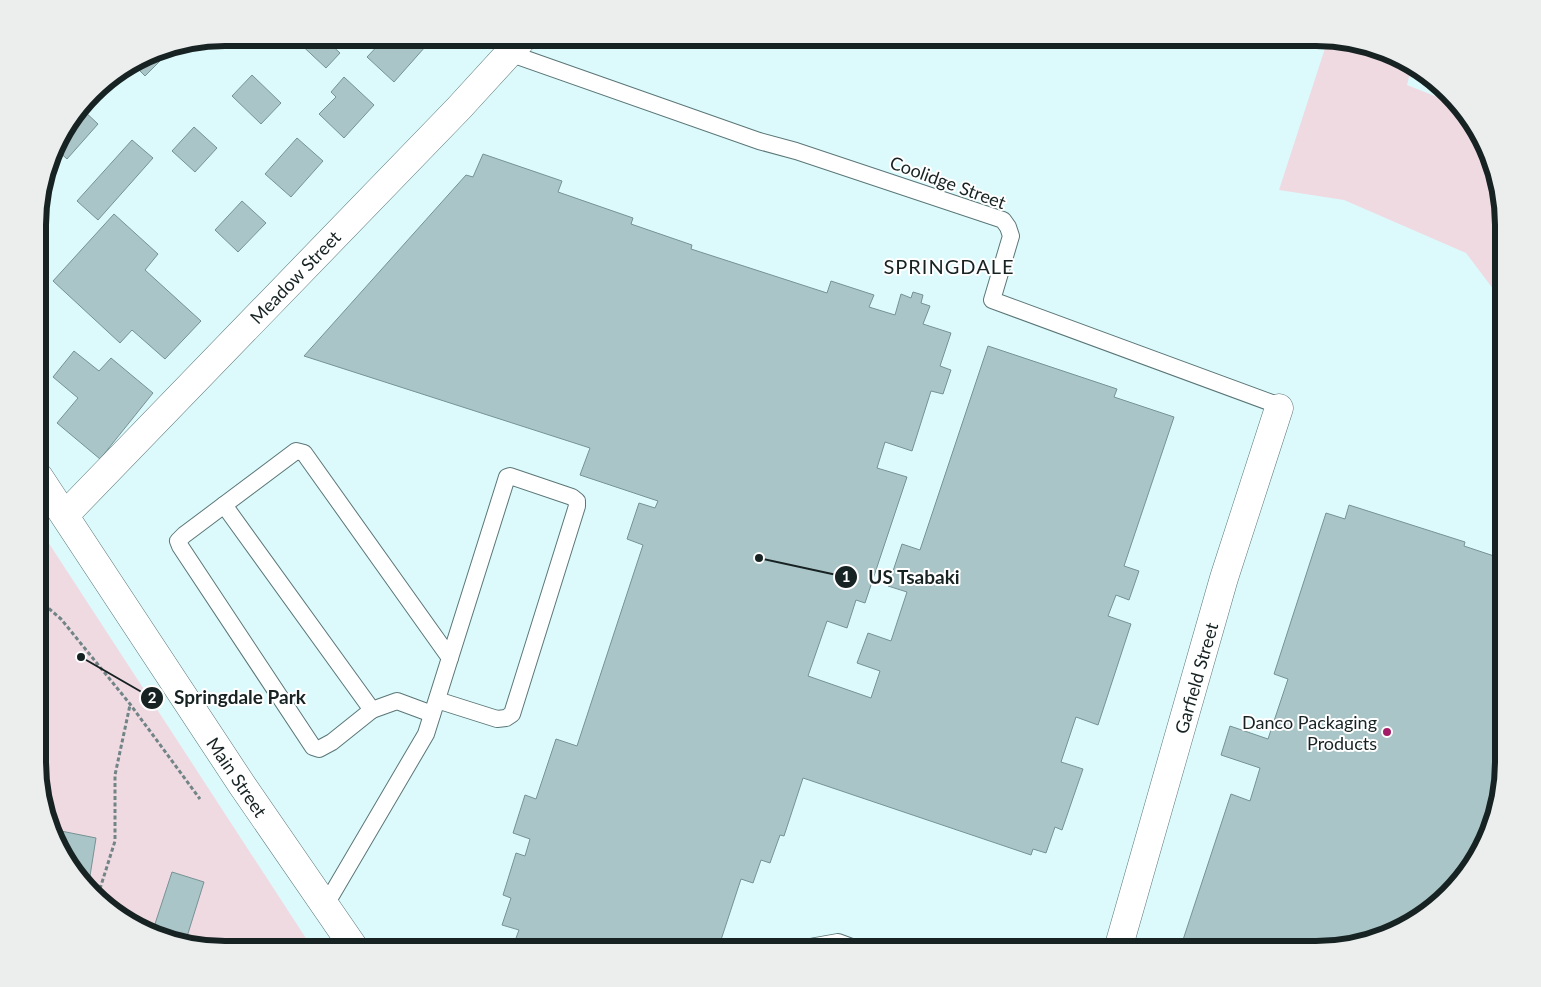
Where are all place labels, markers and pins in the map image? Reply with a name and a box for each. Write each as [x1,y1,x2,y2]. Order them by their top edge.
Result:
callout: US Tsabaki [833,560,970,594]
callout: Springdale Park [139,681,316,715]
place label: Danco Packaging Products [1242,711,1377,754]
marker: Danco Packaging Products [1381,726,1393,738]

